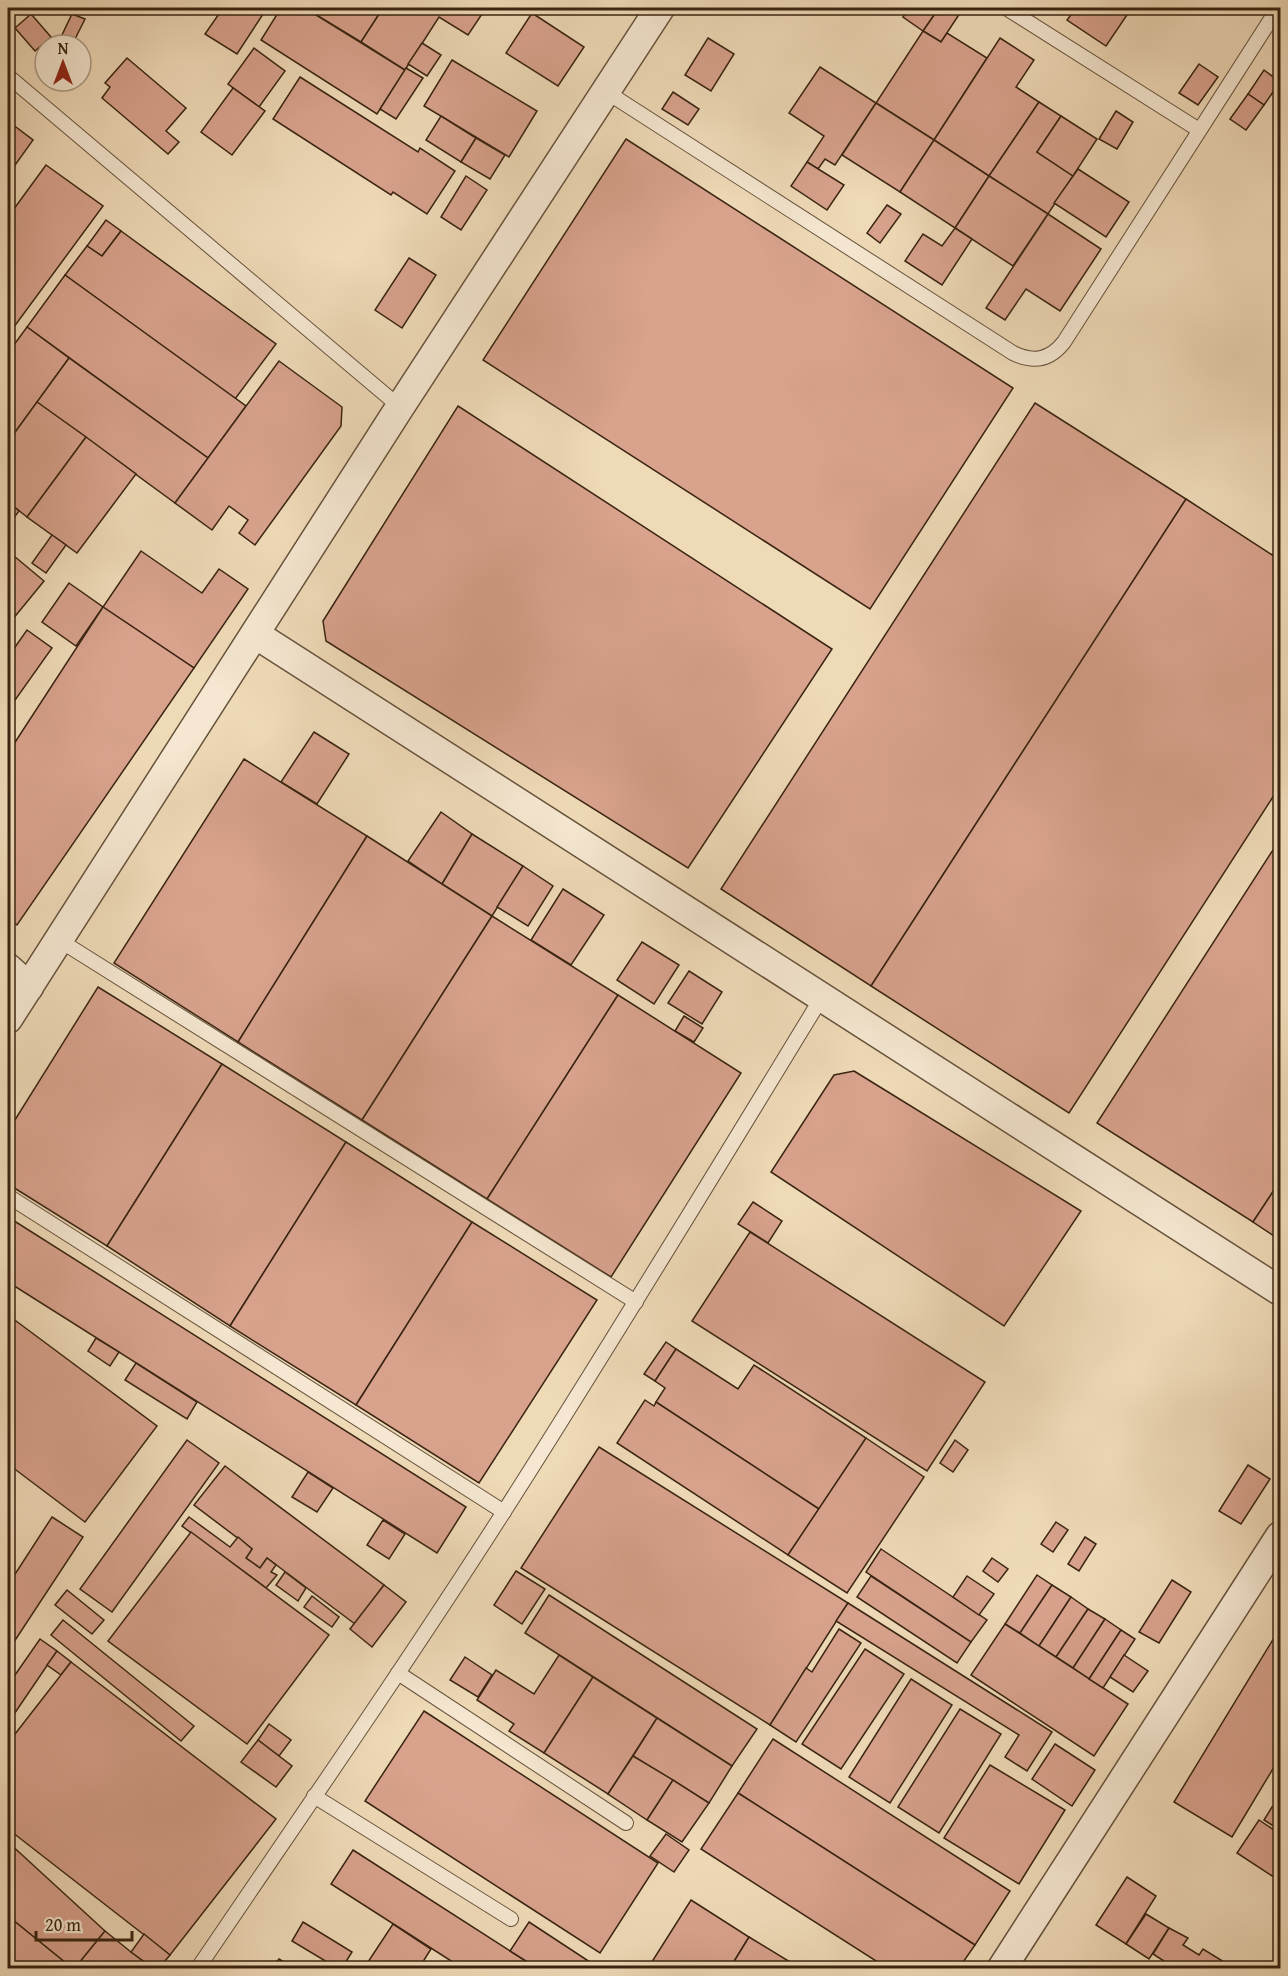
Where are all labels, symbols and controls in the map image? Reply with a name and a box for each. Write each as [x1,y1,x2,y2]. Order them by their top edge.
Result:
north arrow [33,33,93,93]
text: N [58,36,69,60]
scale bar [36,1904,132,1942]
text: 20 m [45,1911,81,1938]

